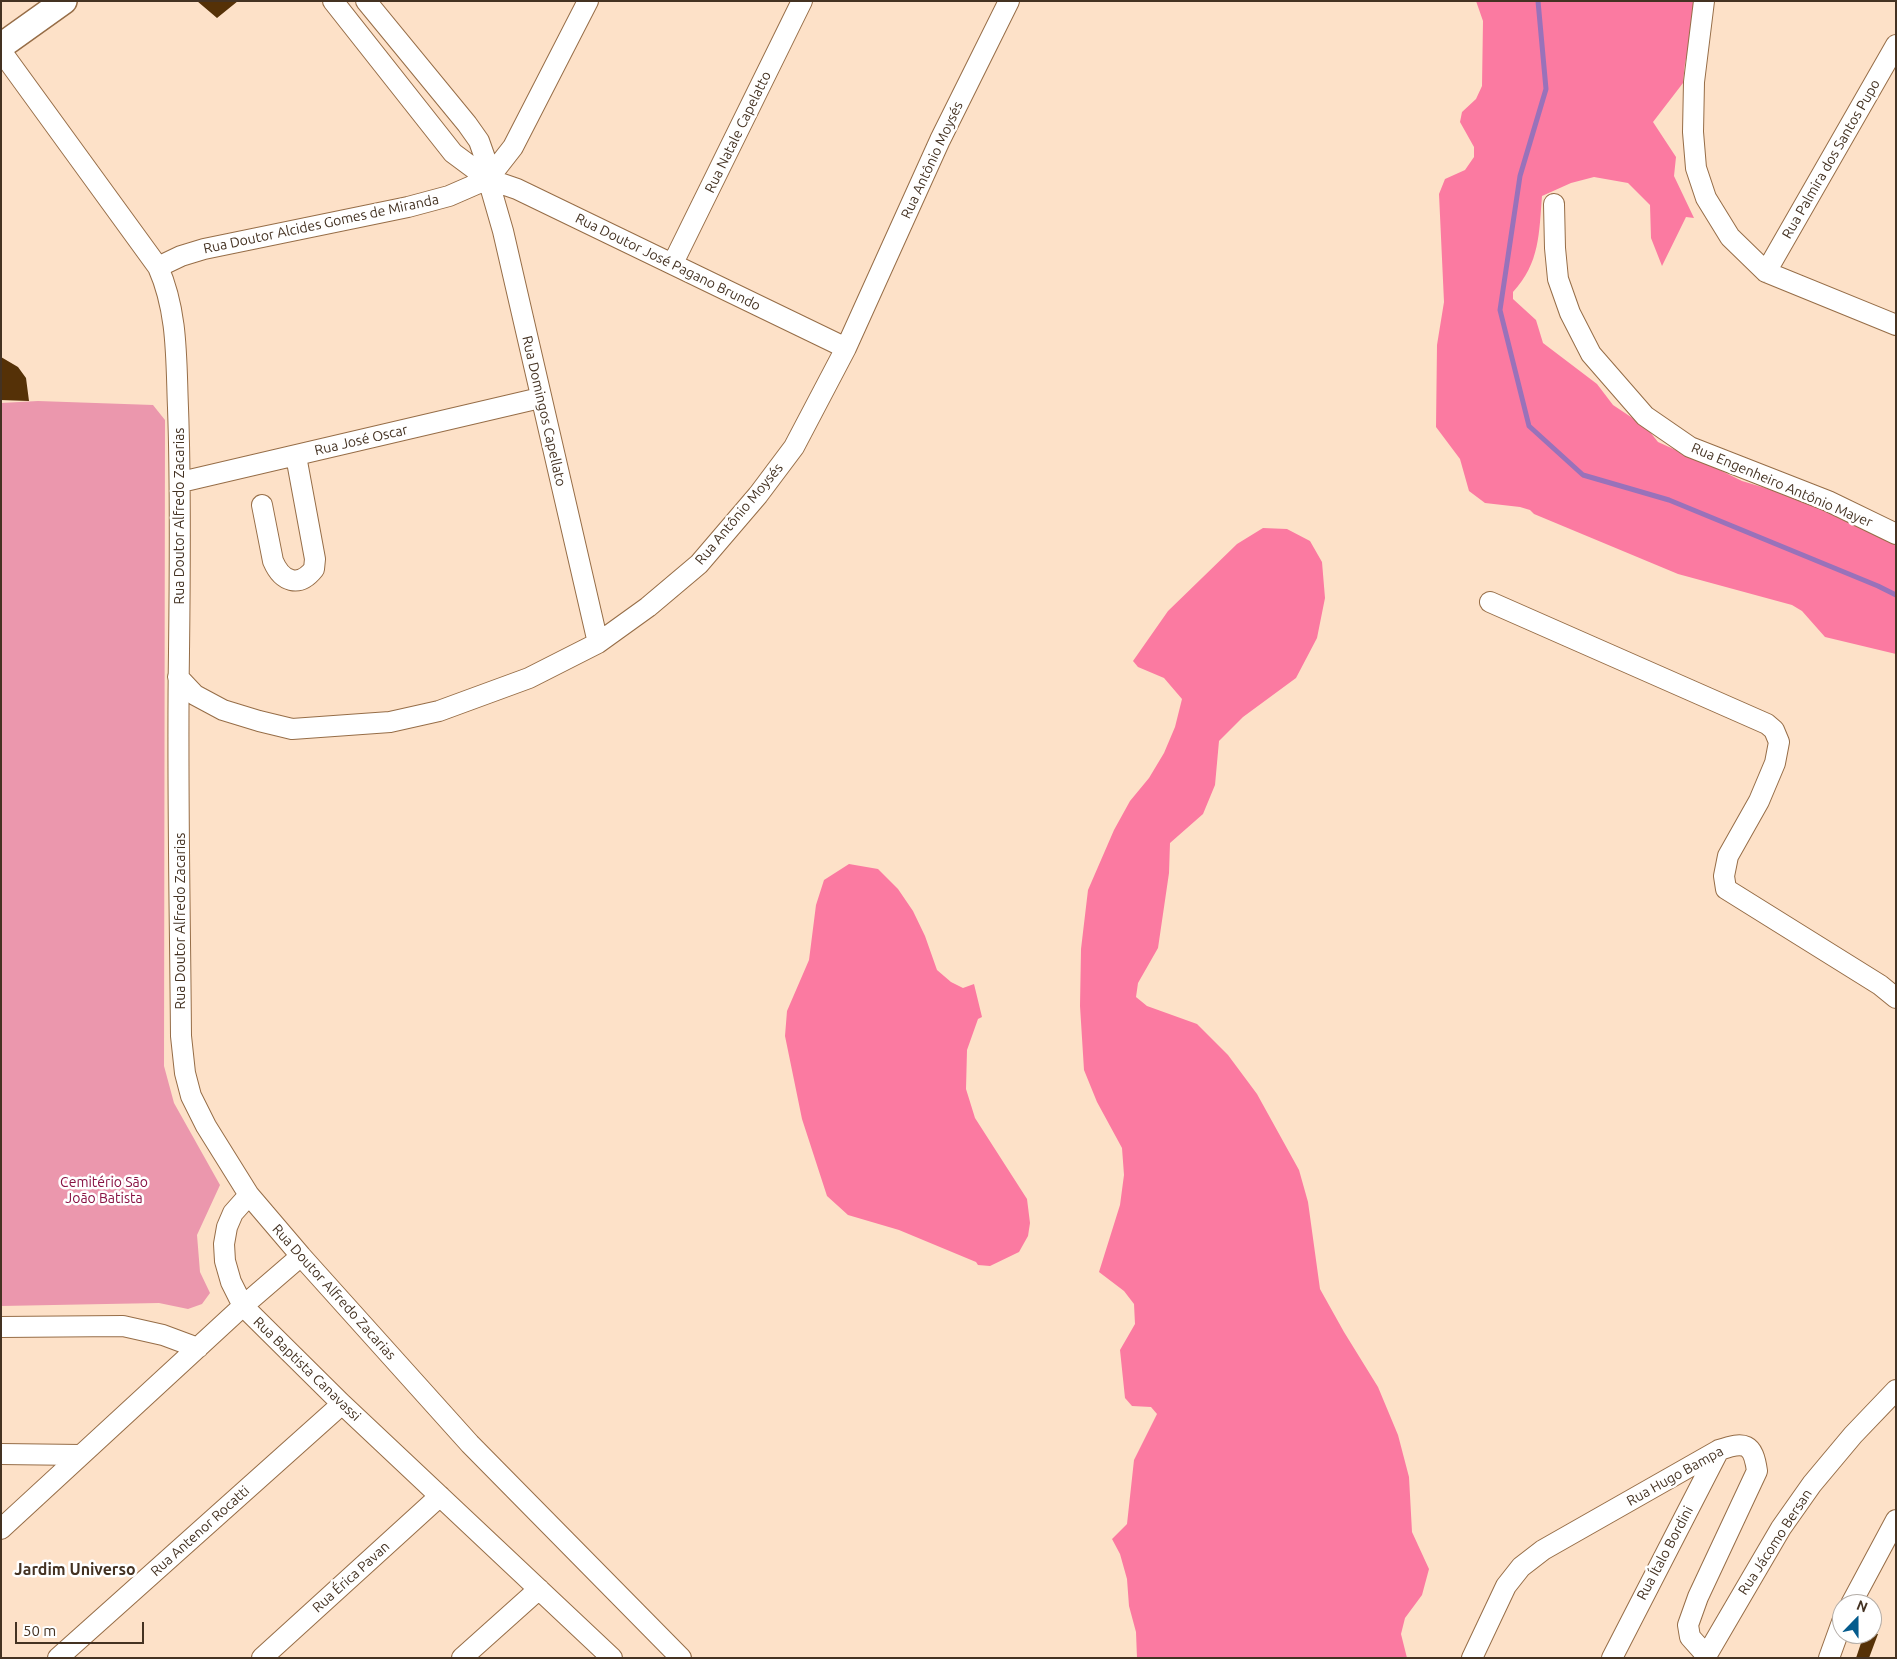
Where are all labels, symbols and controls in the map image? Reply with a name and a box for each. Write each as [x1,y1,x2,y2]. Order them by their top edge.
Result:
street label: Rua Natale Capelatto [701,68,775,196]
street label: Rua Palmira dos Santos Pupo [1778,76,1884,242]
street label: Rua Antônio Moysés [897,99,967,221]
street label: Rua Doutor Alcides Gomes de Miranda [202,191,440,257]
street label: Rua Doutor José Pagano Brundo [573,210,763,314]
street label: Rua Domingos Capellato [518,334,570,488]
street label: Rua José Oscar [313,421,409,459]
street label: Rua Doutor Alfredo Zacarias [171,428,187,604]
street label: Rua Engenheiro Antônio Mayer [1689,439,1875,531]
street label: Rua Antônio Moysés [692,460,786,568]
street label: Rua Doutor Alfredo Zacarias [172,833,188,1009]
park label: Cemitério São João Batista [60,1174,148,1206]
street label: Rua Doutor Alfredo Zacarias [269,1221,399,1363]
street label: Rua Baptista Canavassi [250,1313,364,1425]
street label: Rua Hugo Bampa [1624,1443,1726,1509]
street label: Rua Antenor Rocatti [147,1482,253,1580]
street label: Rua Jácomo Bersan [1735,1486,1815,1598]
street label: Rua Ítalo Bordini [1633,1503,1697,1603]
street label: Rua Érica Pavan [309,1538,393,1616]
district label: Jardim Universo [14,1560,136,1580]
north arrow [1832,1594,1882,1644]
text: N [1854,1597,1870,1615]
scale bar [18,1612,146,1644]
text: 50 m [23,1622,56,1639]

